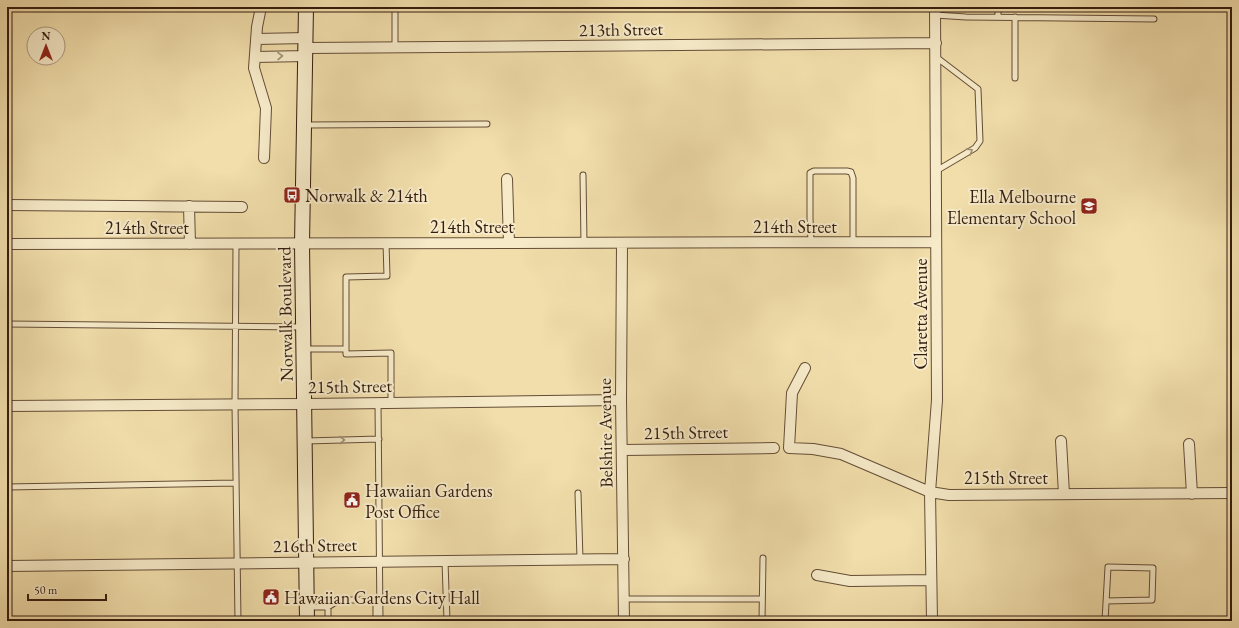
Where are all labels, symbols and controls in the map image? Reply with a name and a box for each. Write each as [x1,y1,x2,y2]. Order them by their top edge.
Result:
street label: 213th Street [579,17,664,41]
north arrow [26,26,66,66]
text: N [42,29,51,43]
one-way arrow [277,52,283,60]
one-way arrow [965,149,972,156]
place label: Norwalk & 214th [305,184,428,207]
bus stop icon: Norwalk & 214th [282,185,302,205]
place label: Ella Melbourne Elementary School [947,185,1076,229]
school or university icon: Ella Melbourne Elementary School [1079,196,1099,216]
street label: 214th Street [430,215,514,238]
street label: 214th Street [753,215,837,238]
street label: 214th Street [105,216,189,239]
street label: Norwalk Boulevard [272,245,298,382]
street label: Claretta Avenue [909,258,932,370]
street label: 215th Street [308,374,393,398]
street label: Belshire Avenue [593,378,617,488]
street label: 215th Street [644,420,729,444]
one-way arrow [339,436,345,444]
street label: 215th Street [964,466,1048,489]
place label: Hawaiian Gardens Post Office [365,479,493,523]
public building icon: Hawaiian Gardens Post Office [342,490,362,510]
street label: 216th Street [273,533,358,557]
scale bar [28,576,106,602]
text: 50 m [34,582,58,598]
place label: Hawaiian Gardens City Hall [284,586,480,609]
public building icon: Hawaiian Gardens City Hall [261,587,281,607]

